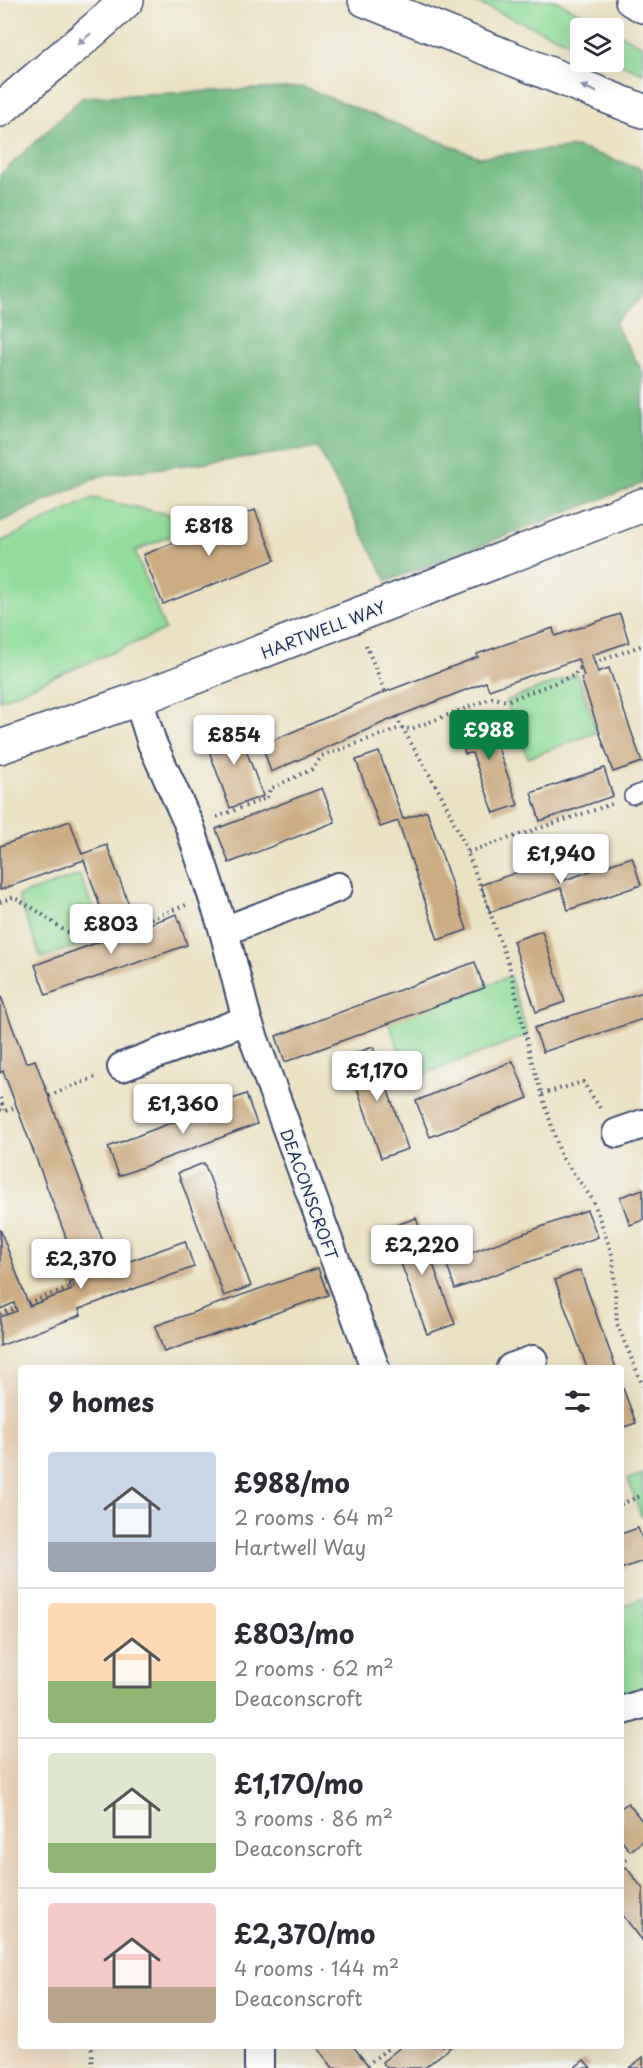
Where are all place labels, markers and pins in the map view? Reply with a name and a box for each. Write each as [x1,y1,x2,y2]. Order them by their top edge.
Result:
pin: £818 [173,506,245,557]
pin: £988 [453,710,525,761]
pin: £854 [198,715,270,766]
pin: £1,940 [512,834,610,885]
pin: £803 [75,904,147,955]
pin: £1,170 [328,1051,426,1102]
pin: £1,360 [134,1084,232,1135]
pin: £2,220 [373,1225,471,1276]
pin: £2,370 [32,1239,130,1290]

